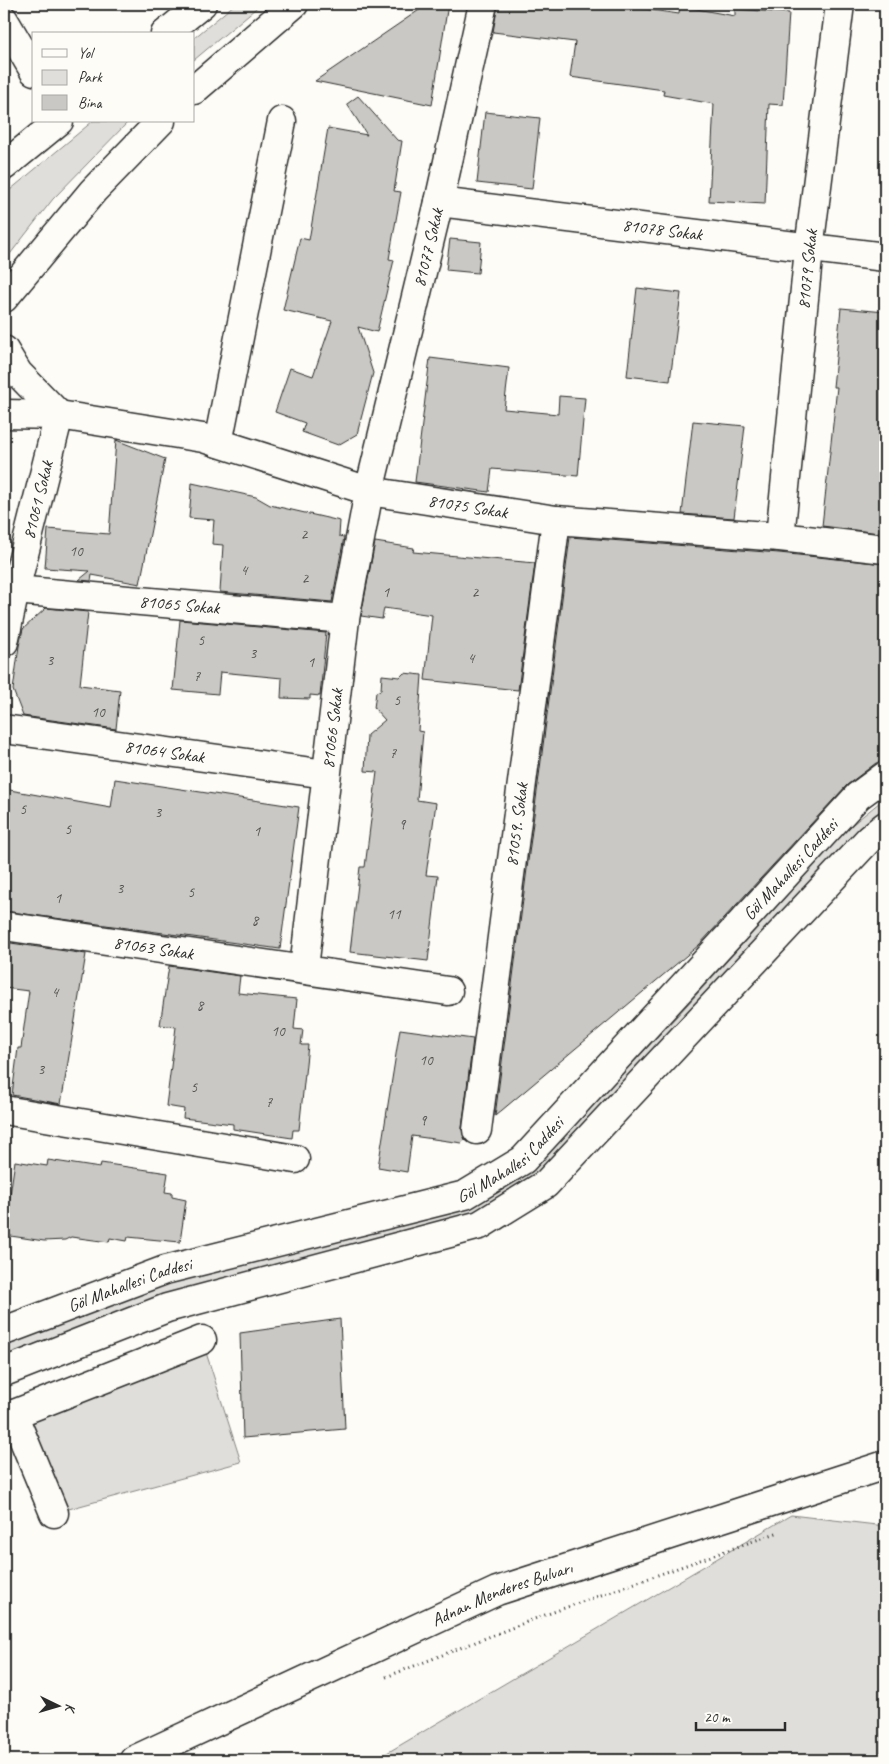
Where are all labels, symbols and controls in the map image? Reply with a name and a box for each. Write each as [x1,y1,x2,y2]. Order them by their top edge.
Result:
legend [32,32,195,122]
text: Yol [78,44,95,63]
text: Park [78,68,103,87]
text: Bina [78,94,103,113]
street label: 81077 Sokak [408,205,448,289]
street label: 81078 Sokak [621,214,705,246]
street label: 81079 Sokak [792,227,823,310]
street label: 81061 Sokak [17,457,58,542]
street label: 81075 Sokak [426,489,510,524]
house number: 2 [301,525,309,544]
house number: 10 [69,542,84,561]
house number: 4 [241,561,249,580]
house number: 2 [302,569,310,588]
house number: 1 [383,583,391,602]
house number: 2 [472,583,480,602]
street label: 81065 Sokak [138,590,222,619]
house number: 5 [198,631,206,650]
house number: 3 [250,644,258,663]
house number: 4 [468,649,476,668]
house number: 3 [47,651,55,670]
house number: 1 [308,653,316,672]
house number: 7 [194,667,202,686]
street label: 81066 Sokak [317,686,348,770]
house number: 5 [394,691,402,710]
house number: 10 [91,703,106,722]
street label: 81064 Sokak [123,735,207,768]
house number: 7 [390,744,398,763]
street label: 81059. Sokak [500,780,533,868]
house number: 5 [20,800,28,819]
house number: 3 [155,803,163,822]
street label: Göl Mahallesi Caddesi [738,812,844,925]
house number: 9 [399,815,407,834]
house number: 5 [65,820,73,839]
house number: 1 [254,822,262,841]
house number: 3 [117,879,125,898]
house number: 5 [188,883,196,902]
house number: 1 [55,889,63,908]
house number: 11 [387,905,402,924]
house number: 8 [252,911,260,930]
street label: 81063 Sokak [112,931,196,965]
house number: 4 [52,983,60,1002]
house number: 8 [197,996,205,1015]
house number: 10 [271,1022,286,1041]
house number: 10 [419,1051,434,1070]
house number: 3 [38,1060,46,1079]
house number: 5 [191,1078,199,1097]
house number: 7 [266,1093,274,1112]
street label: Göl Mahallesi Caddesi [455,1110,570,1207]
house number: 9 [420,1111,428,1130]
street label: Göl Mahallesi Caddesi [65,1252,196,1317]
street label: Adnan Menderes Bulvarı [428,1556,576,1631]
north arrow [32,1682,82,1732]
scale bar [696,1699,785,1731]
text: K [61,1703,79,1714]
text: 20 m [704,1708,731,1727]

